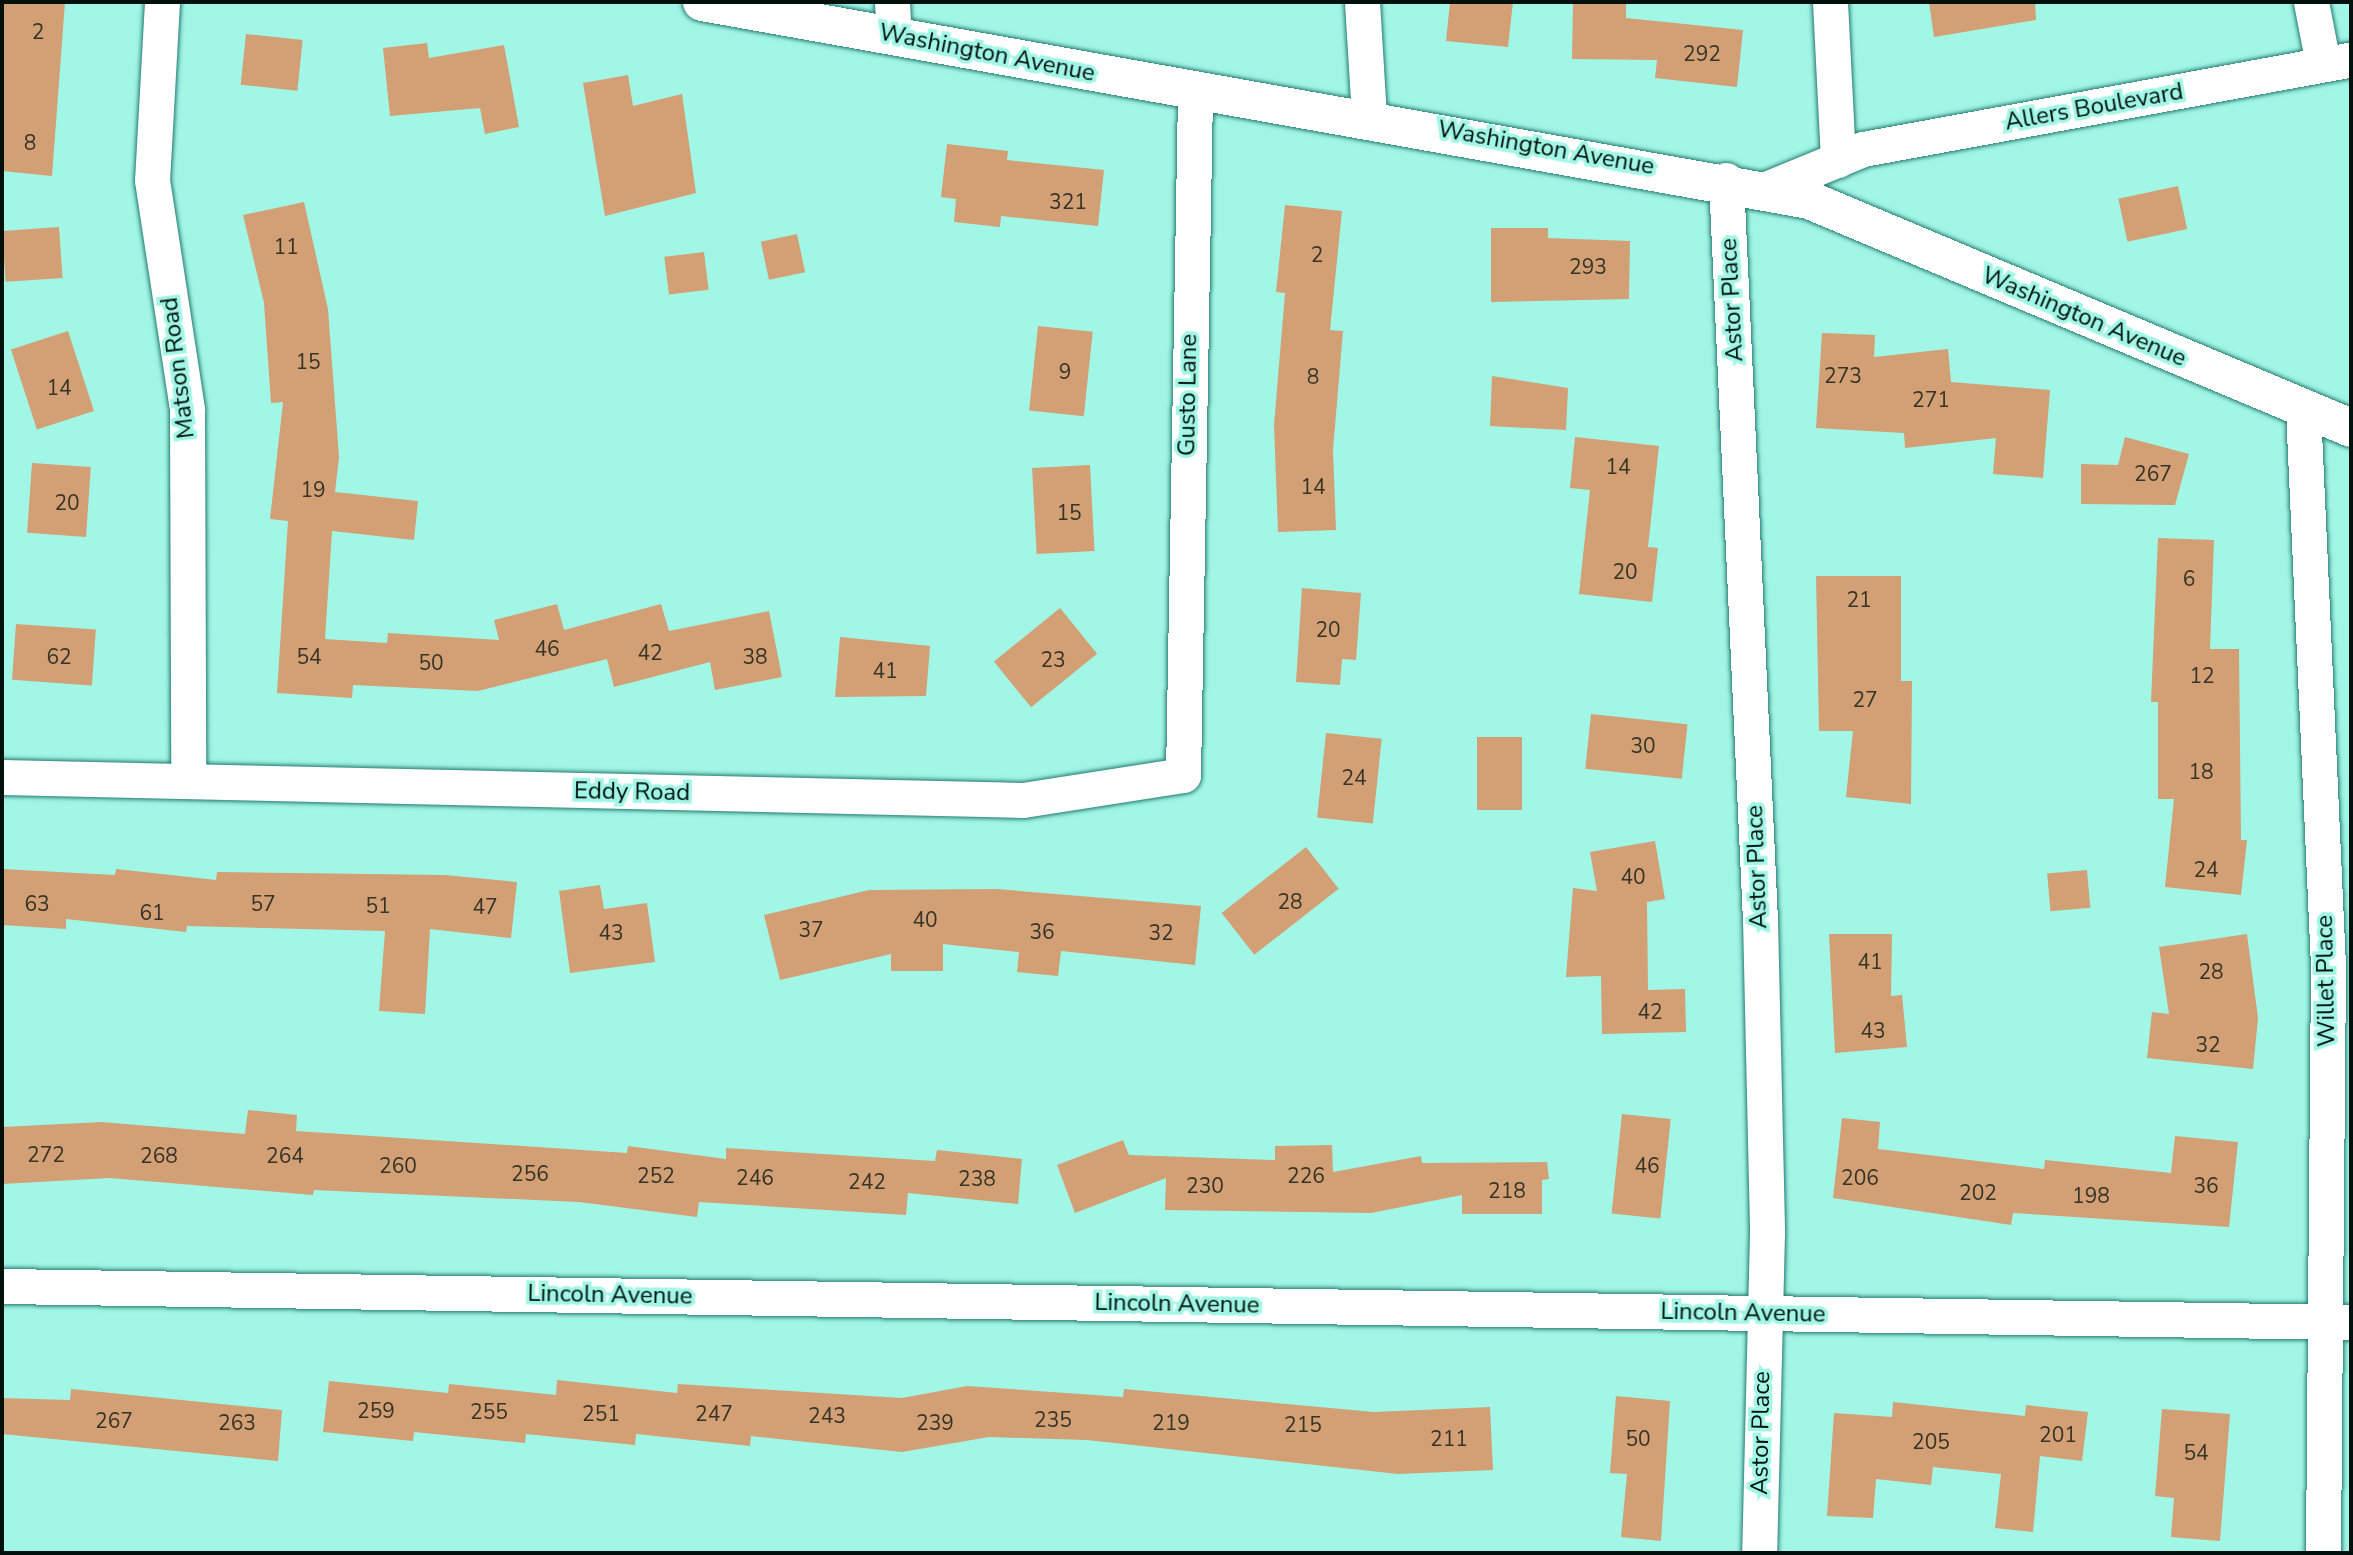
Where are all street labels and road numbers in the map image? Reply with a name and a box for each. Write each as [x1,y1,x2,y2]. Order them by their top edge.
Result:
street label: Washington Avenue [877,18,1097,88]
street label: Allers Boulevard [2003,77,2185,137]
street label: Washington Avenue [1436,115,1656,181]
street label: Astor Place [1714,237,1750,363]
street label: Washington Avenue [1977,261,2191,373]
street label: Matson Road [155,296,201,440]
street label: Gusto Lane [1173,334,1203,456]
street label: Eddy Road [574,777,690,807]
street label: Astor Place [1740,805,1774,929]
street label: Willet Place [2310,915,2342,1047]
street label: Lincoln Avenue [527,1279,693,1311]
street label: Lincoln Avenue [1094,1288,1260,1320]
street label: Lincoln Avenue [1660,1297,1826,1329]
street label: Astor Place [1746,1371,1776,1495]

